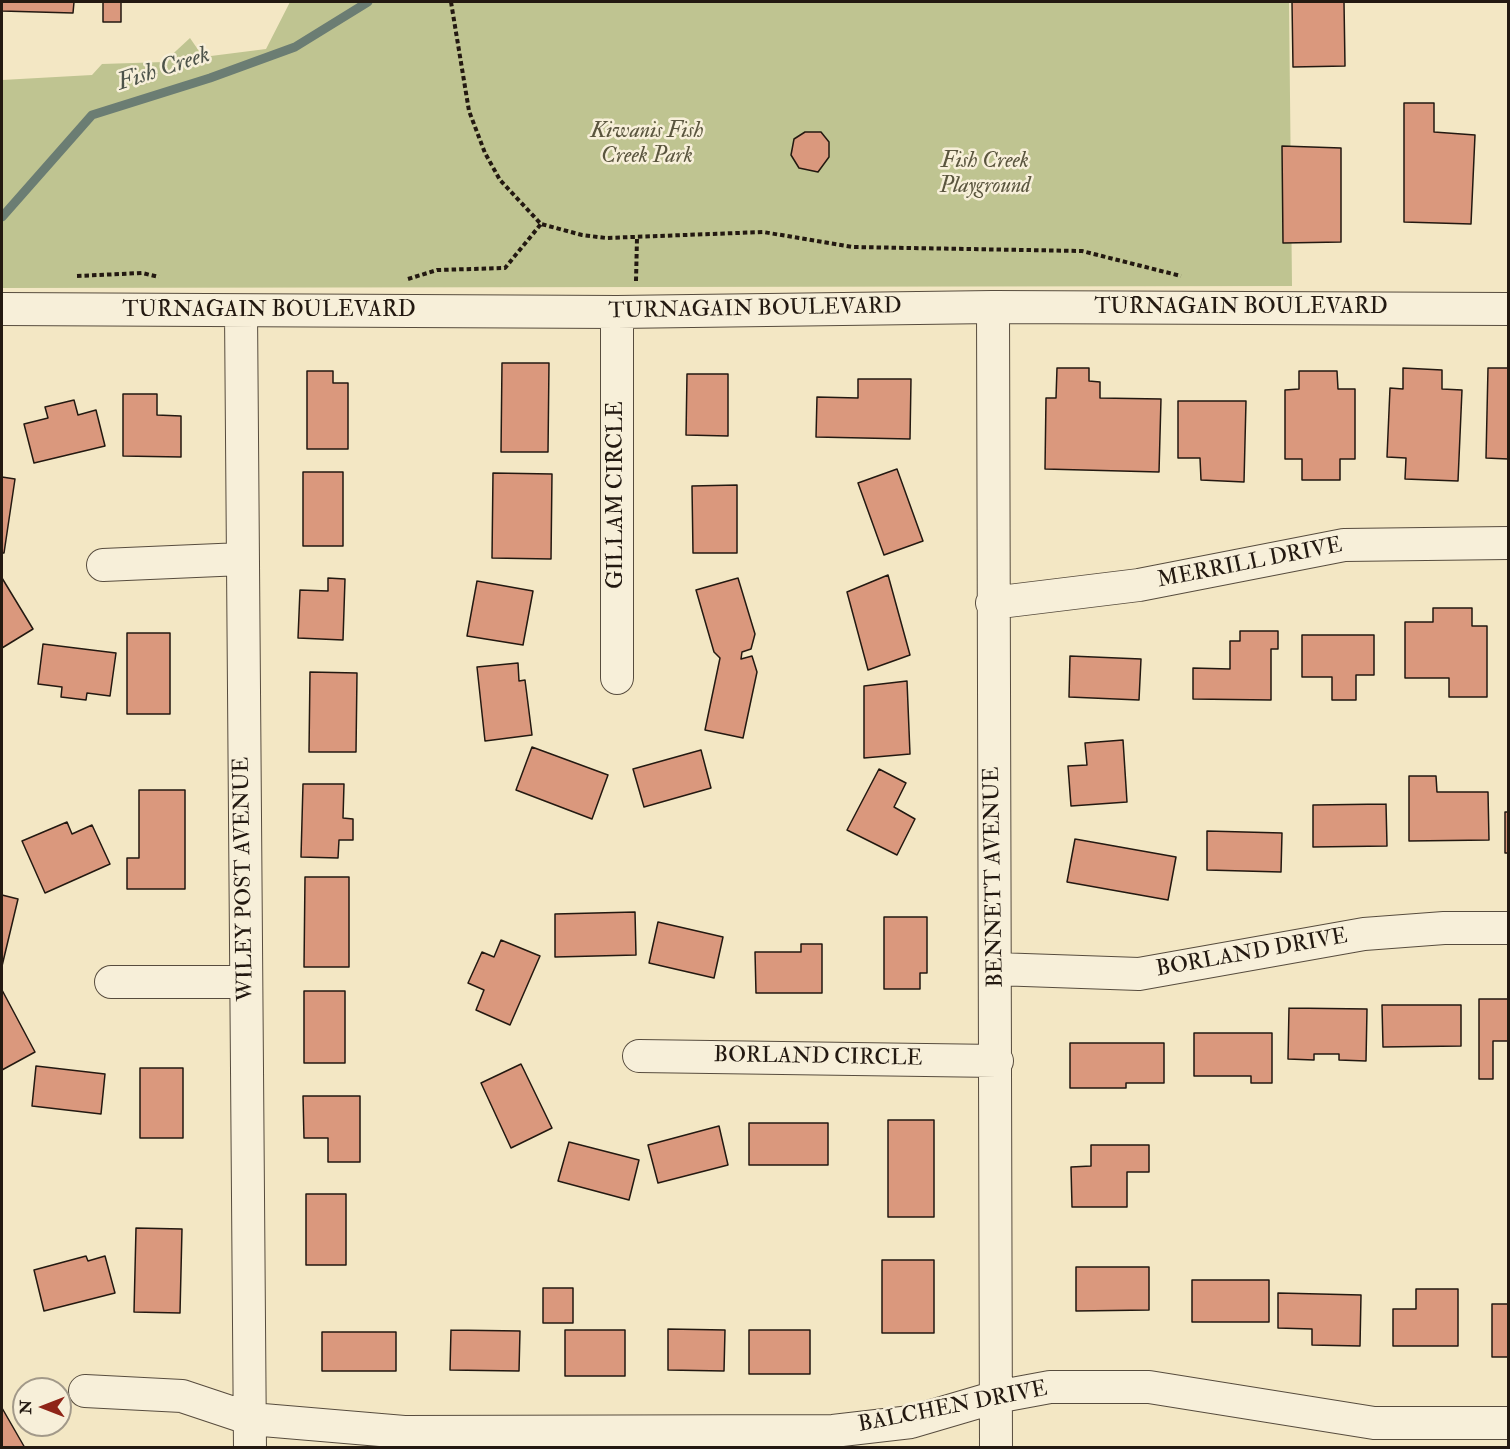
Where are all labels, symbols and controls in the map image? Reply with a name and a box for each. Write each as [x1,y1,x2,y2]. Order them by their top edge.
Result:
water label: Fish Creek [114,41,214,99]
park label: Kiwanis Fish Creek Park [590,119,704,170]
park label: Fish Creek Playground [939,149,1031,200]
street label: TURNAGAIN BOULEVARD [608,294,902,326]
street label: TURNAGAIN BOULEVARD [1094,295,1388,321]
street label: TURNAGAIN BOULEVARD [122,298,416,324]
street label: GILLAM CIRCLE [604,401,630,589]
street label: MERRILL DRIVE [1155,533,1345,595]
street label: WILEY POST AVENUE [230,756,260,1002]
street label: BENNETT AVENUE [980,766,1010,988]
street label: BORLAND DRIVE [1154,924,1350,984]
street label: BORLAND CIRCLE [713,1043,923,1073]
north arrow [12,1377,72,1437]
street label: BALCHEN DRIVE [856,1377,1050,1439]
text: N [16,1400,36,1414]

